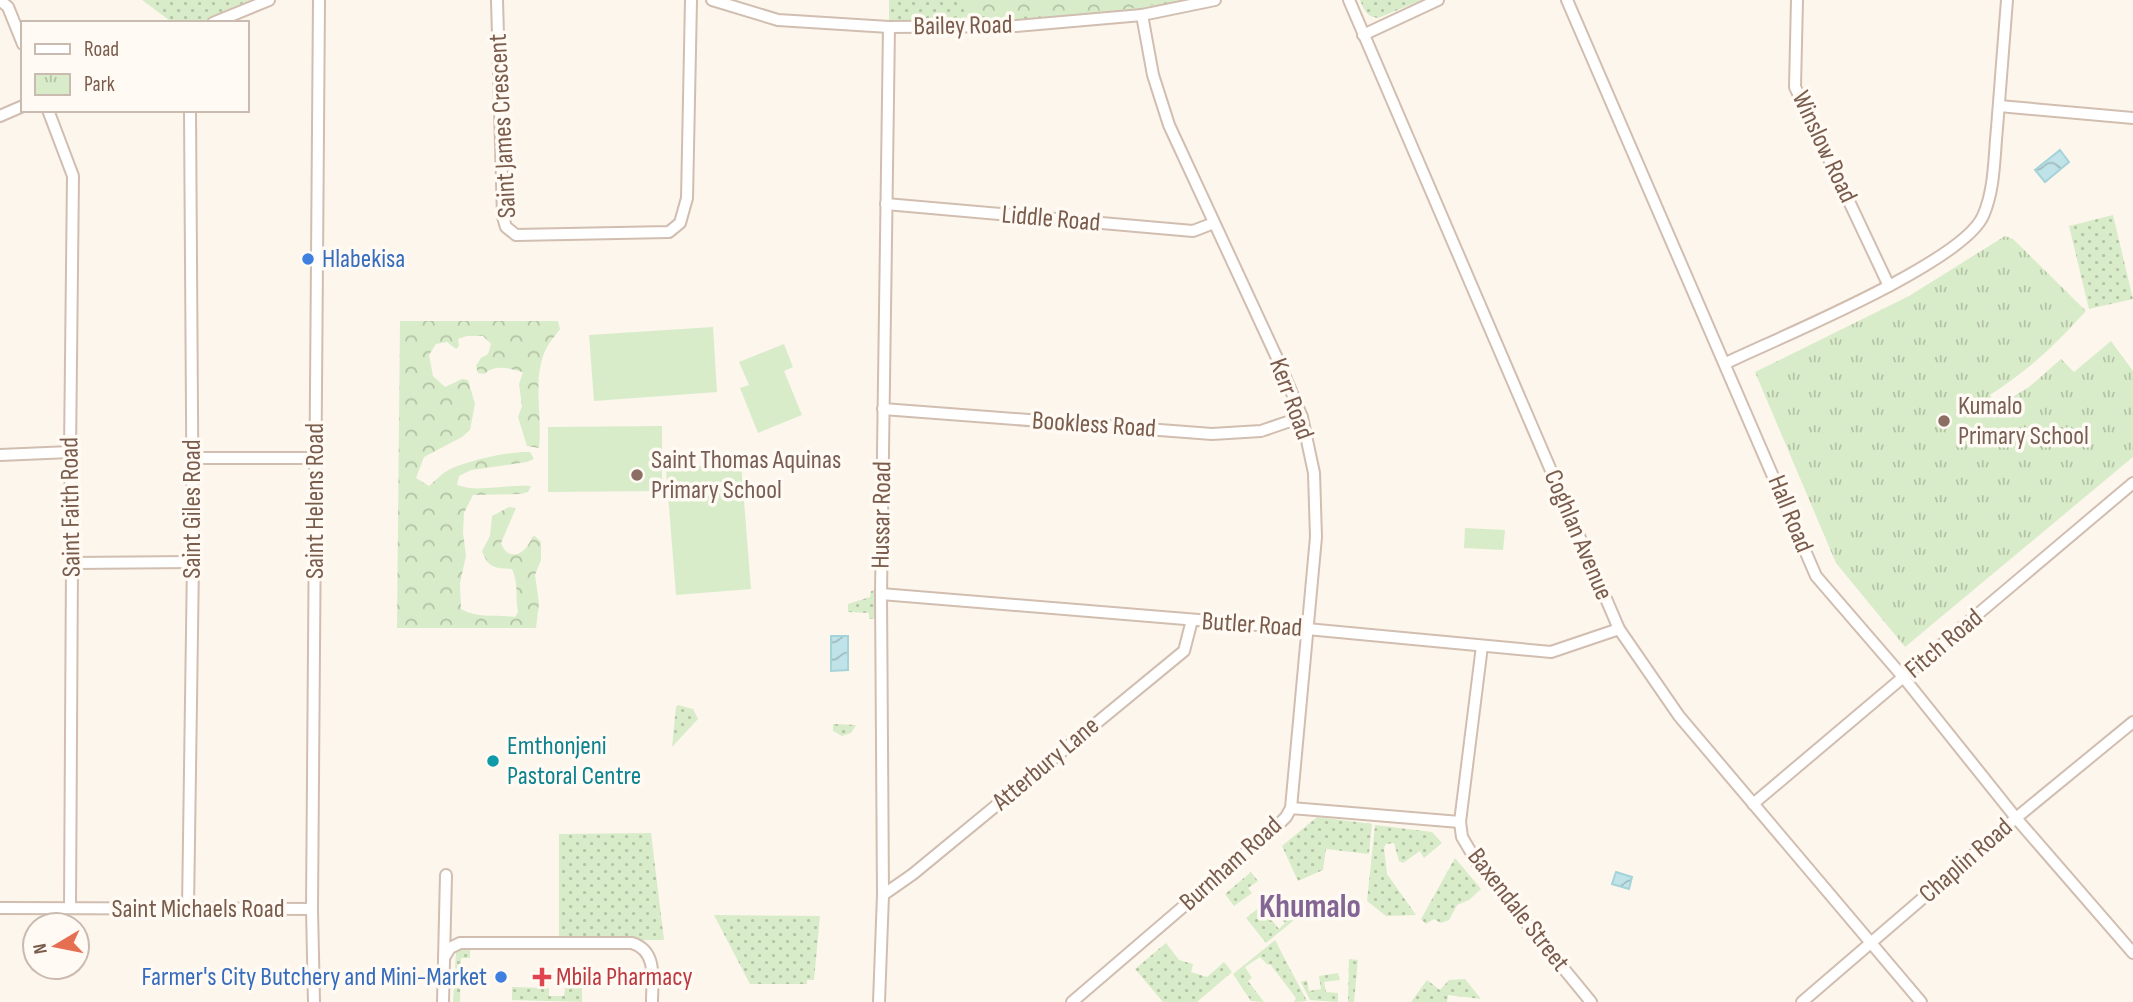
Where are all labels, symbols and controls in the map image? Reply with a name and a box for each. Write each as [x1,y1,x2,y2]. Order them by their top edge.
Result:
street label: Bailey Road [913,10,1013,42]
legend [21,21,248,112]
street label: Saint James Crescent [483,33,523,219]
text: Road [84,37,119,62]
text: Park [84,72,115,97]
street label: Winslow Road [1785,86,1863,208]
street label: Liddle Road [1000,199,1102,239]
place label: Hlabekisa [322,244,405,275]
marker: Hlabekisa [300,251,316,267]
street label: Kerr Road [1262,354,1320,444]
place label: Kumalo Primary School [1958,391,2089,452]
street label: Bookless Road [1031,405,1157,445]
marker: Kumalo Primary School [1936,413,1952,429]
street label: Saint Helens Road [300,423,331,579]
street label: Saint Faith Road [54,437,88,577]
street label: Saint Giles Road [177,439,208,579]
place label: Saint Thomas Aquinas Primary School [651,445,841,506]
street label: Hussar Road [866,461,898,569]
street label: Coghlan Avenue [1537,465,1619,605]
marker: Saint Thomas Aquinas Primary School [629,467,645,483]
street label: Hall Road [1761,471,1819,557]
street label: Fitch Road [1899,603,1989,685]
street label: Butler Road [1201,606,1303,644]
street label: Atterbury Lane [986,711,1106,818]
place label: Emthonjeni Pastoral Centre [507,731,641,792]
marker: Emthonjeni Pastoral Centre [485,753,501,769]
street label: Burnham Road [1174,810,1288,918]
street label: Chaplin Road [1913,812,2019,910]
street label: Baxendale Street [1460,842,1576,978]
district label: Khumalo [1259,887,1361,927]
street label: Saint Michaels Road [111,894,285,925]
north arrow [21,911,91,981]
text: N [29,942,53,956]
place label: Farmer's City Butchery and Mini-Market [142,962,487,993]
place label: Mbila Pharmacy [556,962,693,993]
marker: Farmer's City Butchery and Mini-Market [493,969,509,985]
marker: Mbila Pharmacy [534,969,550,985]

